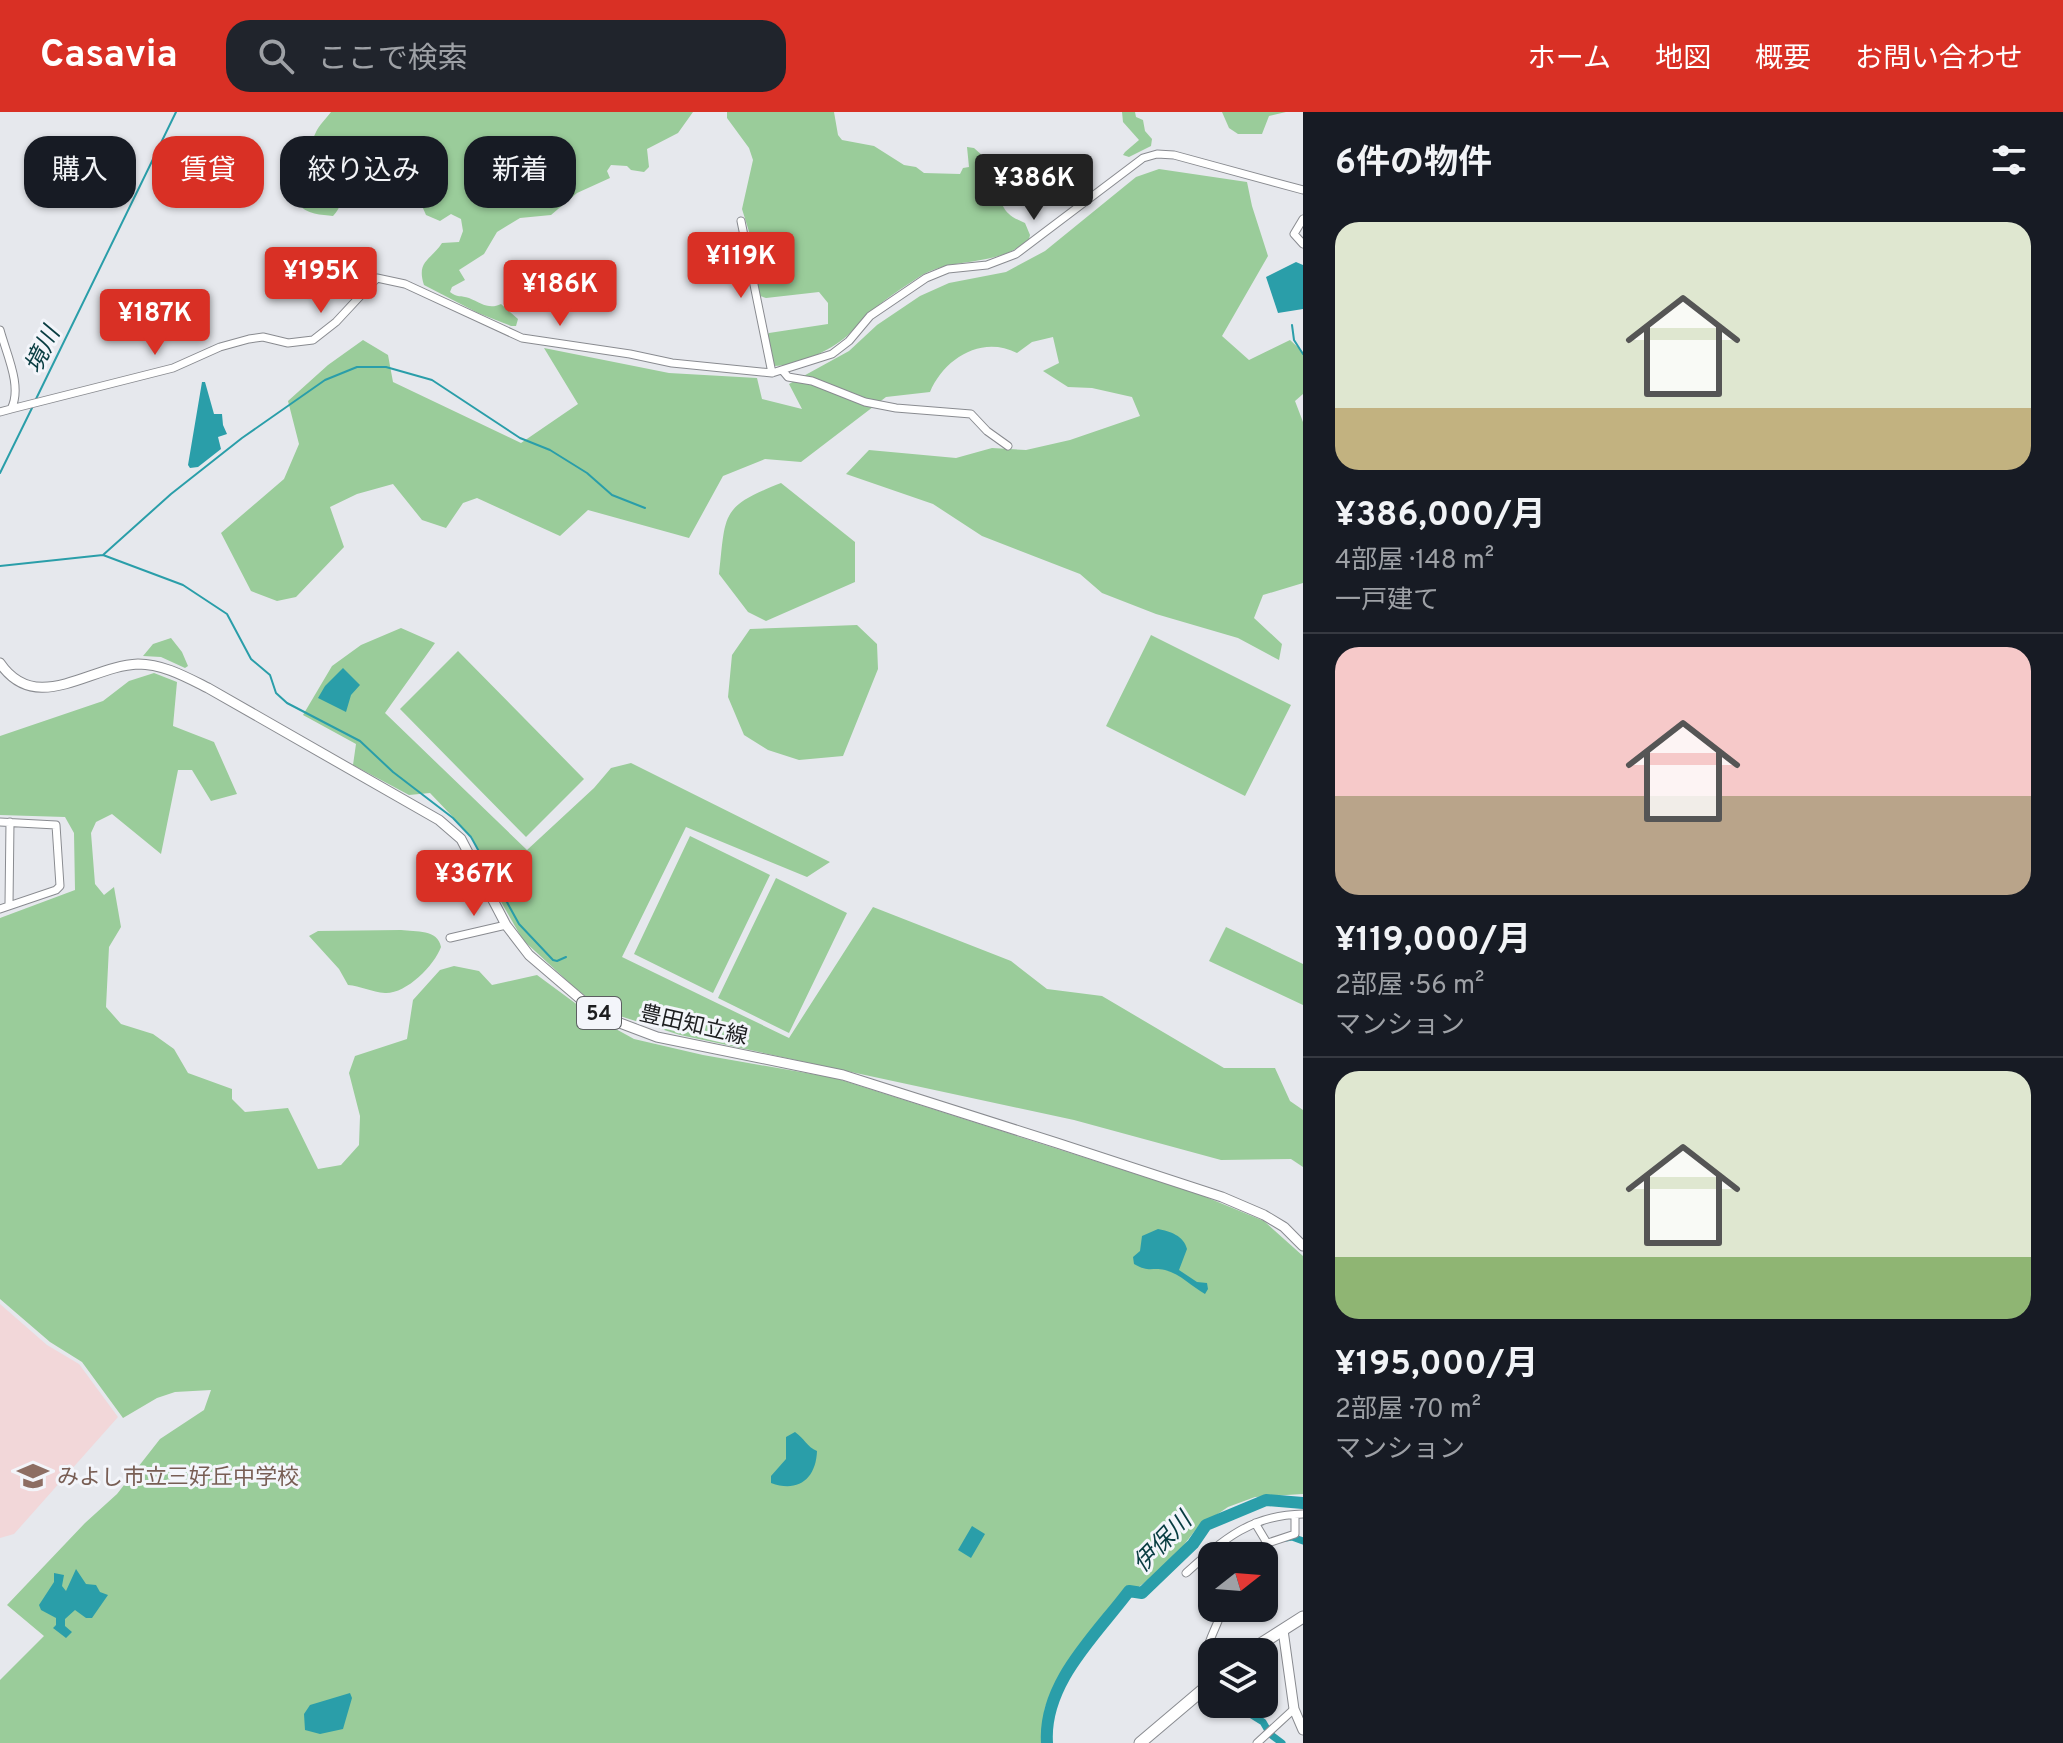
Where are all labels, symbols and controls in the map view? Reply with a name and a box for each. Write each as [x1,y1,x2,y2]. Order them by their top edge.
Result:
search box [226,20,786,92]
text: Casavia [40,32,178,81]
icon: search [254,34,298,78]
text: ここで検索 [318,42,468,79]
text: ホーム [1528,42,1611,78]
text: 地図 [1655,42,1711,78]
text: 概要 [1755,42,1811,78]
text: お問い合わせ [1855,42,2023,78]
chip: 購入 [24,136,136,208]
chip: 賃貸 [152,136,264,208]
chip: 絞り込み [280,136,448,208]
chip: 新着 [464,136,576,208]
icon: filters [1987,138,2031,182]
text: 6件の物件 [1335,143,1492,186]
pin: ¥386K [978,154,1090,222]
text: ¥386K [993,163,1075,196]
pin: ¥119K [685,232,797,300]
text: ¥119K [706,241,776,274]
pin: ¥195K [265,247,377,315]
text: ¥195K [283,256,359,289]
pin: ¥186K [504,260,616,328]
text: ¥186K [522,269,598,302]
icon: home [1611,274,1755,418]
pin: ¥187K [99,289,211,357]
text: ¥187K [118,298,192,331]
water label: 境川 [20,320,69,379]
text: ¥386,000/月 [1335,495,1546,538]
text: 4部屋 · 148 m² [1335,545,1494,578]
text: 一戸建て [1335,585,1439,618]
icon: home [1611,699,1755,843]
pin: ¥367K [418,850,530,918]
text: ¥367K [434,859,514,892]
text: ¥119,000/月 [1335,920,1531,963]
text: 2部屋 · 56 m² [1335,970,1484,1003]
road number: 54 [577,997,621,1029]
street label: 豊田知立線 [637,1001,750,1052]
text: マンション [1335,1010,1465,1043]
icon: home [1611,1123,1755,1267]
text: ¥195,000/月 [1335,1344,1538,1387]
text: 2部屋 · 70 m² [1335,1394,1481,1427]
text: マンション [1335,1434,1465,1467]
school or university icon: みよし市立三好丘中学校 [16,1459,50,1493]
place label: みよし市立三好丘中学校 [57,1465,299,1492]
water label: 伊保川 [1128,1505,1201,1580]
north arrow [1198,1542,1278,1622]
map controls [1198,1542,1278,1718]
button: layers [1198,1638,1278,1718]

